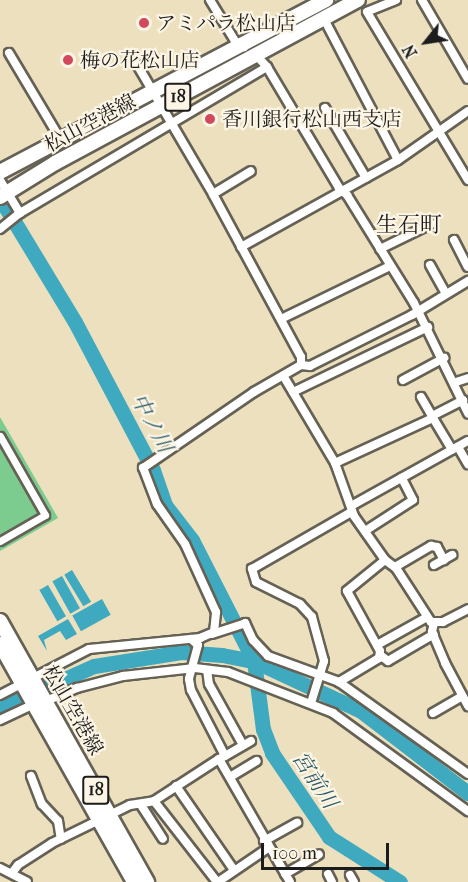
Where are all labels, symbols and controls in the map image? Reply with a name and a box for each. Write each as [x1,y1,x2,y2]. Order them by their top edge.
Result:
place label: アミパラ松山店 [156,11,296,35]
north arrow [396,12,456,72]
marker: アミパラ松山店 [137,16,151,30]
text: N [399,41,421,61]
place label: 梅の花松山店 [80,48,200,72]
marker: 梅の花松山店 [61,53,75,67]
road number: 18 [163,82,193,112]
street label: 松山空港線 [40,89,140,157]
place label: 香川銀行松山西支店 [222,107,402,131]
marker: 香川銀行松山西支店 [203,112,217,126]
district label: 生石町 [376,213,442,239]
water label: 中ノ川 [126,389,178,457]
street label: 松山空港線 [38,661,108,759]
water label: 宮前川 [287,747,343,813]
road number: 18 [81,775,111,805]
scale bar [264,831,392,869]
text: 100 m [272,843,317,864]

